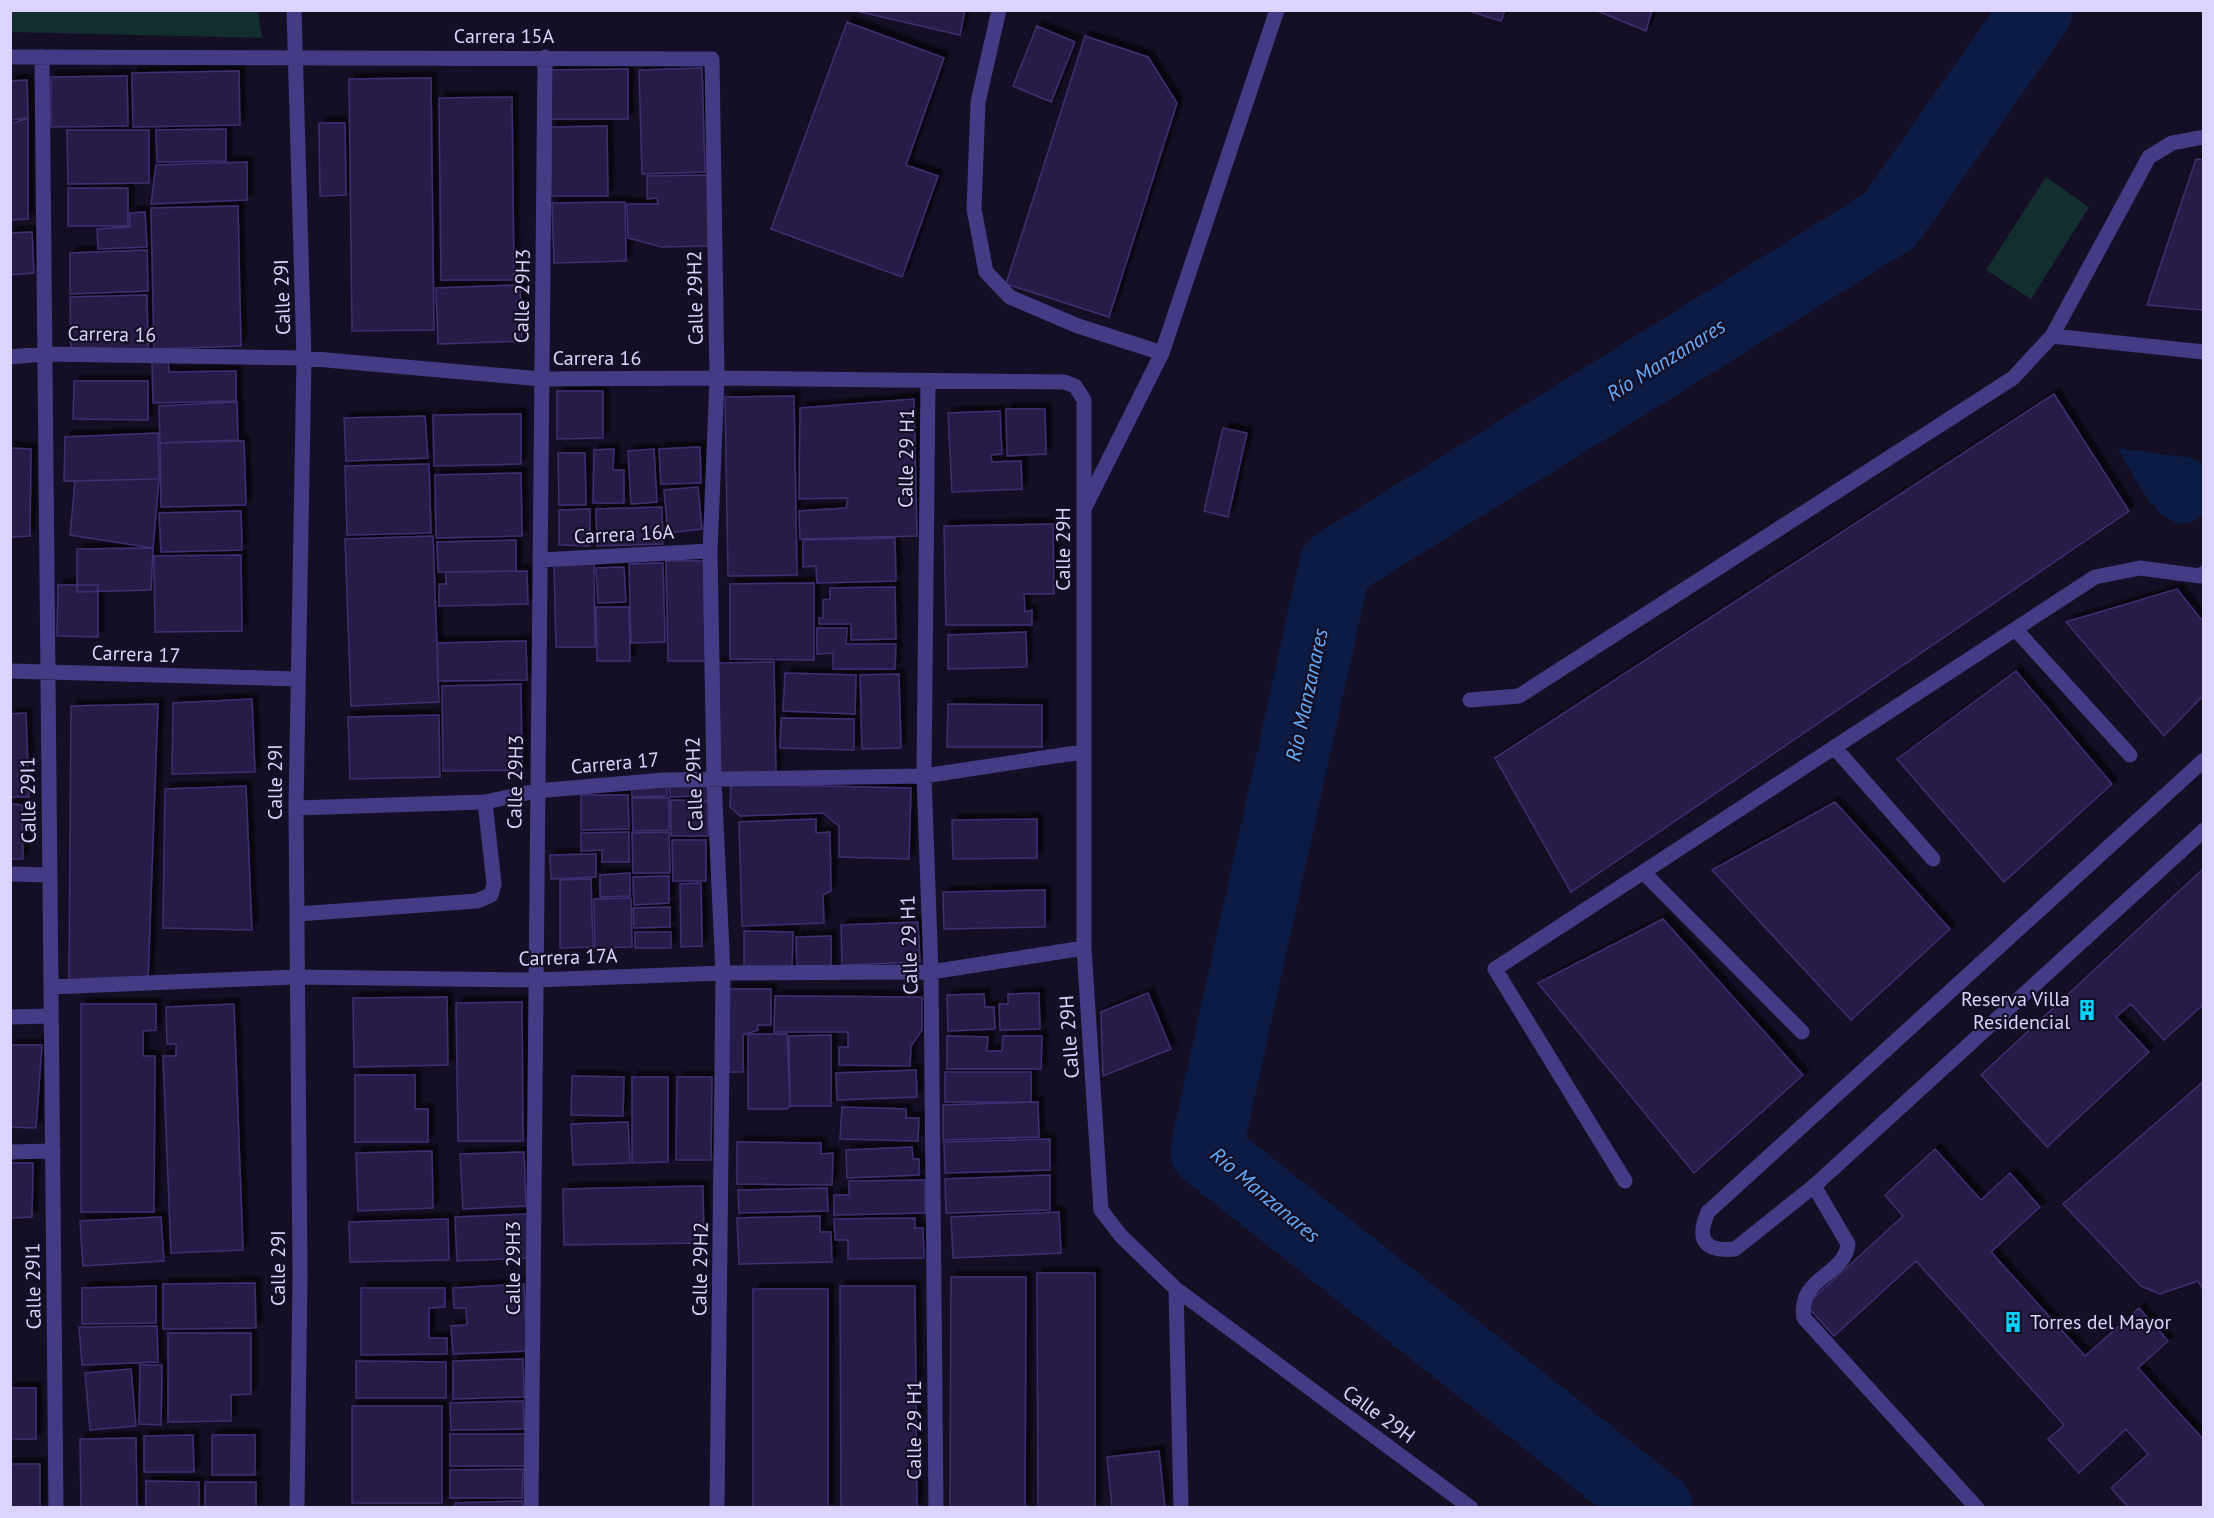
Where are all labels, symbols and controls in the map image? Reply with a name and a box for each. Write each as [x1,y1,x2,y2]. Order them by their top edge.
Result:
street label: Carrera 15A [454,23,554,49]
street label: Calle 29H3 [508,249,536,343]
street label: Calle 29H2 [681,251,709,345]
street label: Calle 29I [268,259,296,335]
water label: Río Manzanares [1601,312,1731,407]
street label: Carrera 16 [67,320,157,348]
street label: Carrera 16 [553,345,641,371]
street label: Calle 29 H1 [892,408,920,508]
street label: Calle 29H [1050,507,1076,591]
street label: Carrera 16A [573,518,675,550]
water label: Río Manzanares [1279,625,1334,764]
street label: Carrera 17 [91,639,181,669]
street label: Calle 29H3 [501,735,529,829]
street label: Calle 29H2 [679,736,709,832]
street label: Calle 29I [262,744,288,820]
street label: Carrera 17 [570,746,660,780]
street label: Calle 29I1 [14,756,42,844]
street label: Calle 29 H1 [894,895,924,995]
street label: Carrera 17A [518,942,618,972]
place label: Reserva Villa Residencial [1961,986,2070,1035]
street label: Calle 29H [1053,994,1085,1080]
building icon: Reserva Villa Residencial [2075,998,2099,1022]
water label: Río Manzanares [1205,1141,1326,1249]
street label: Calle 29H3 [500,1221,526,1315]
street label: Calle 29H2 [686,1222,714,1316]
street label: Calle 29I [265,1230,291,1306]
street label: Calle 29I1 [19,1242,47,1330]
place label: Torres del Mayor [2030,1309,2171,1335]
building icon: Torres del Mayor [2001,1310,2025,1334]
street label: Calle 29H [1338,1379,1420,1449]
street label: Calle 29 H1 [901,1380,927,1480]

